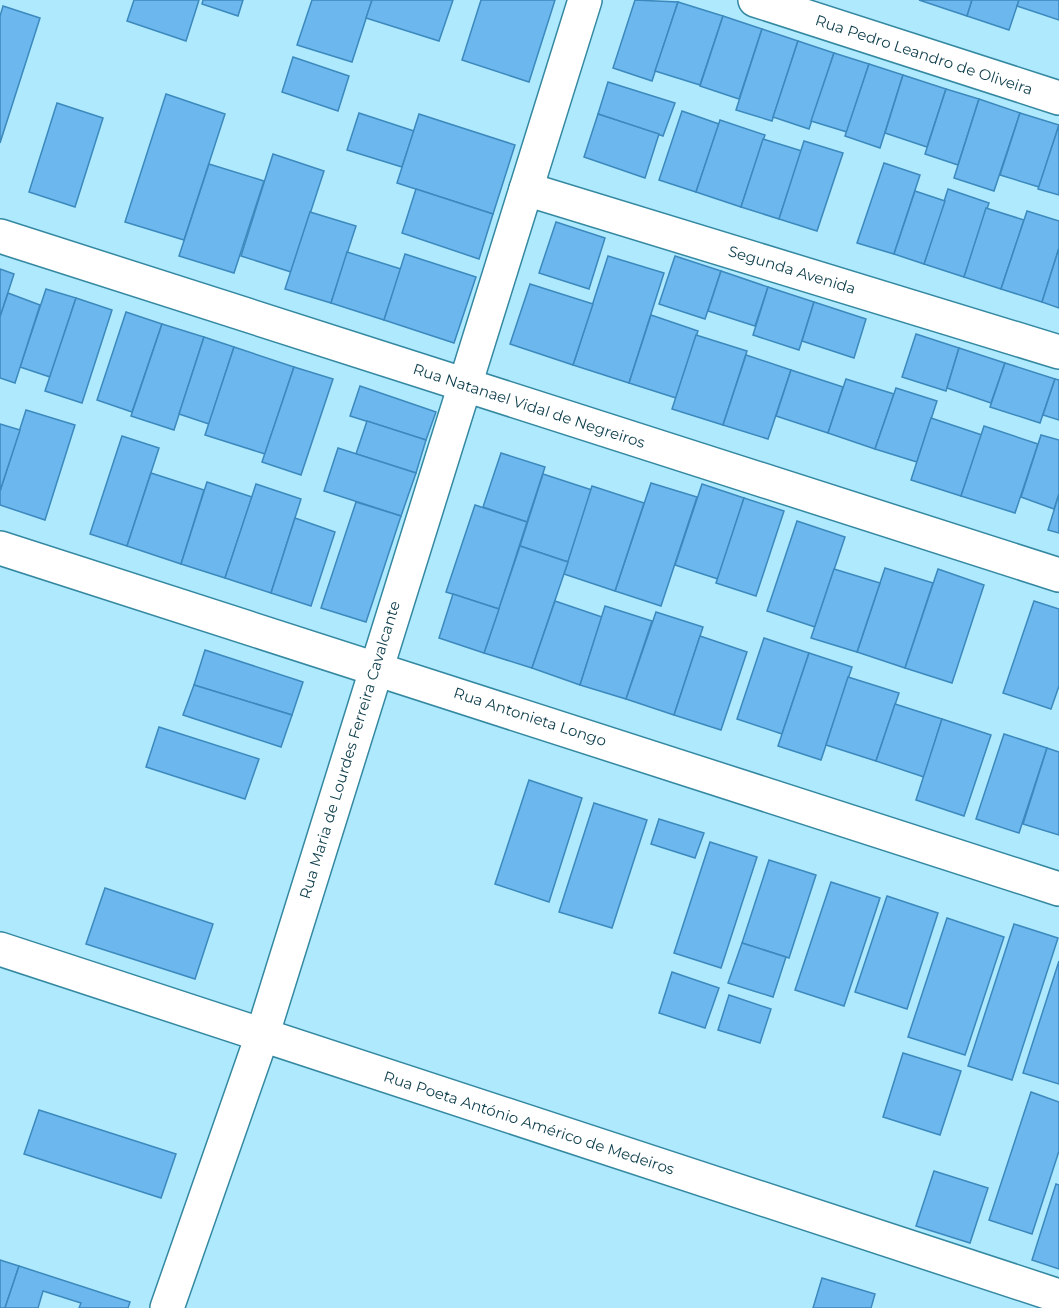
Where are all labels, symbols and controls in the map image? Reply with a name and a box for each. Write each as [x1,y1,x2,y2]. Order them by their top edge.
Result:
street label: Rua Pedro Leandro de Oliveira [813,10,1035,99]
street label: Segunda Avenida [726,241,858,298]
street label: Rua Natanael Vidal de Negreiros [411,359,648,452]
street label: Rua Maria de Lourdes Ferreira Cavalcante [295,598,404,901]
street label: Rua Antonieta Longo [451,683,609,750]
street label: Rua Poeta António Américo de Medeiros [381,1066,677,1179]

